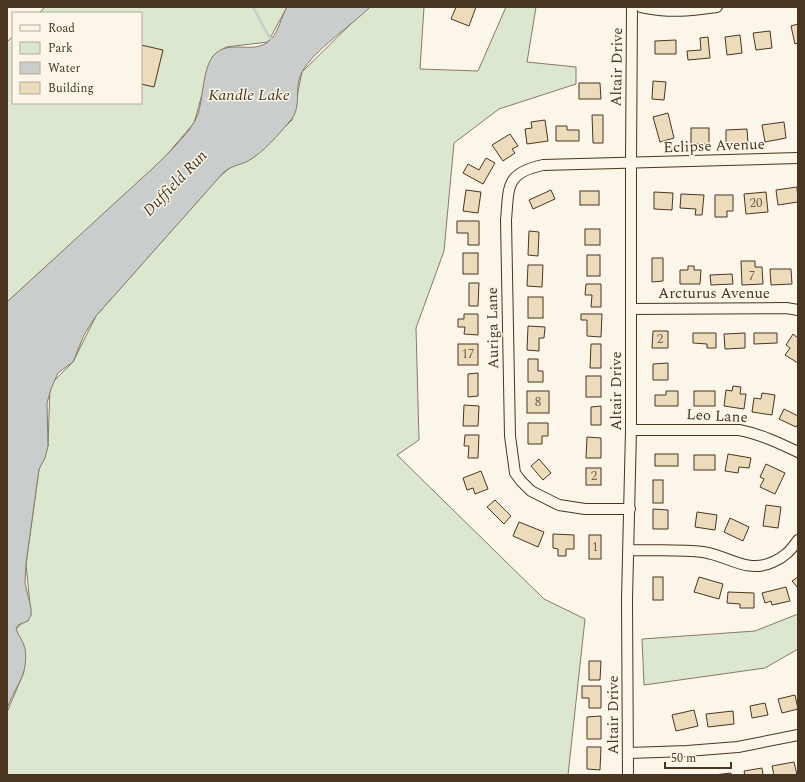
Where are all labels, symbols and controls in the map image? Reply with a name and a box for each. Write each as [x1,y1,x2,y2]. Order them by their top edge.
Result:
legend [12,12,142,104]
text: Road [48,19,75,38]
street label: Altair Drive [605,27,629,107]
text: Park [48,39,73,58]
text: Water [48,59,80,78]
text: Building [48,79,94,98]
water label: Kandle Lake [208,83,290,107]
street label: Eclipse Avenue [663,133,765,159]
water label: Duffield Run [137,144,213,222]
house number: 20 [750,193,763,213]
house number: 7 [749,266,755,286]
street label: Arcturus Avenue [658,282,770,305]
street label: Auriga Lane [481,287,505,369]
house number: 2 [657,329,663,349]
house number: 17 [462,344,475,364]
street label: Altair Drive [605,351,628,431]
house number: 8 [535,392,541,412]
street label: Leo Lane [686,403,748,429]
house number: 2 [591,466,597,486]
house number: 1 [592,537,598,557]
street label: Altair Drive [602,675,625,755]
scale bar [665,744,731,770]
text: 50 m [671,749,696,768]

